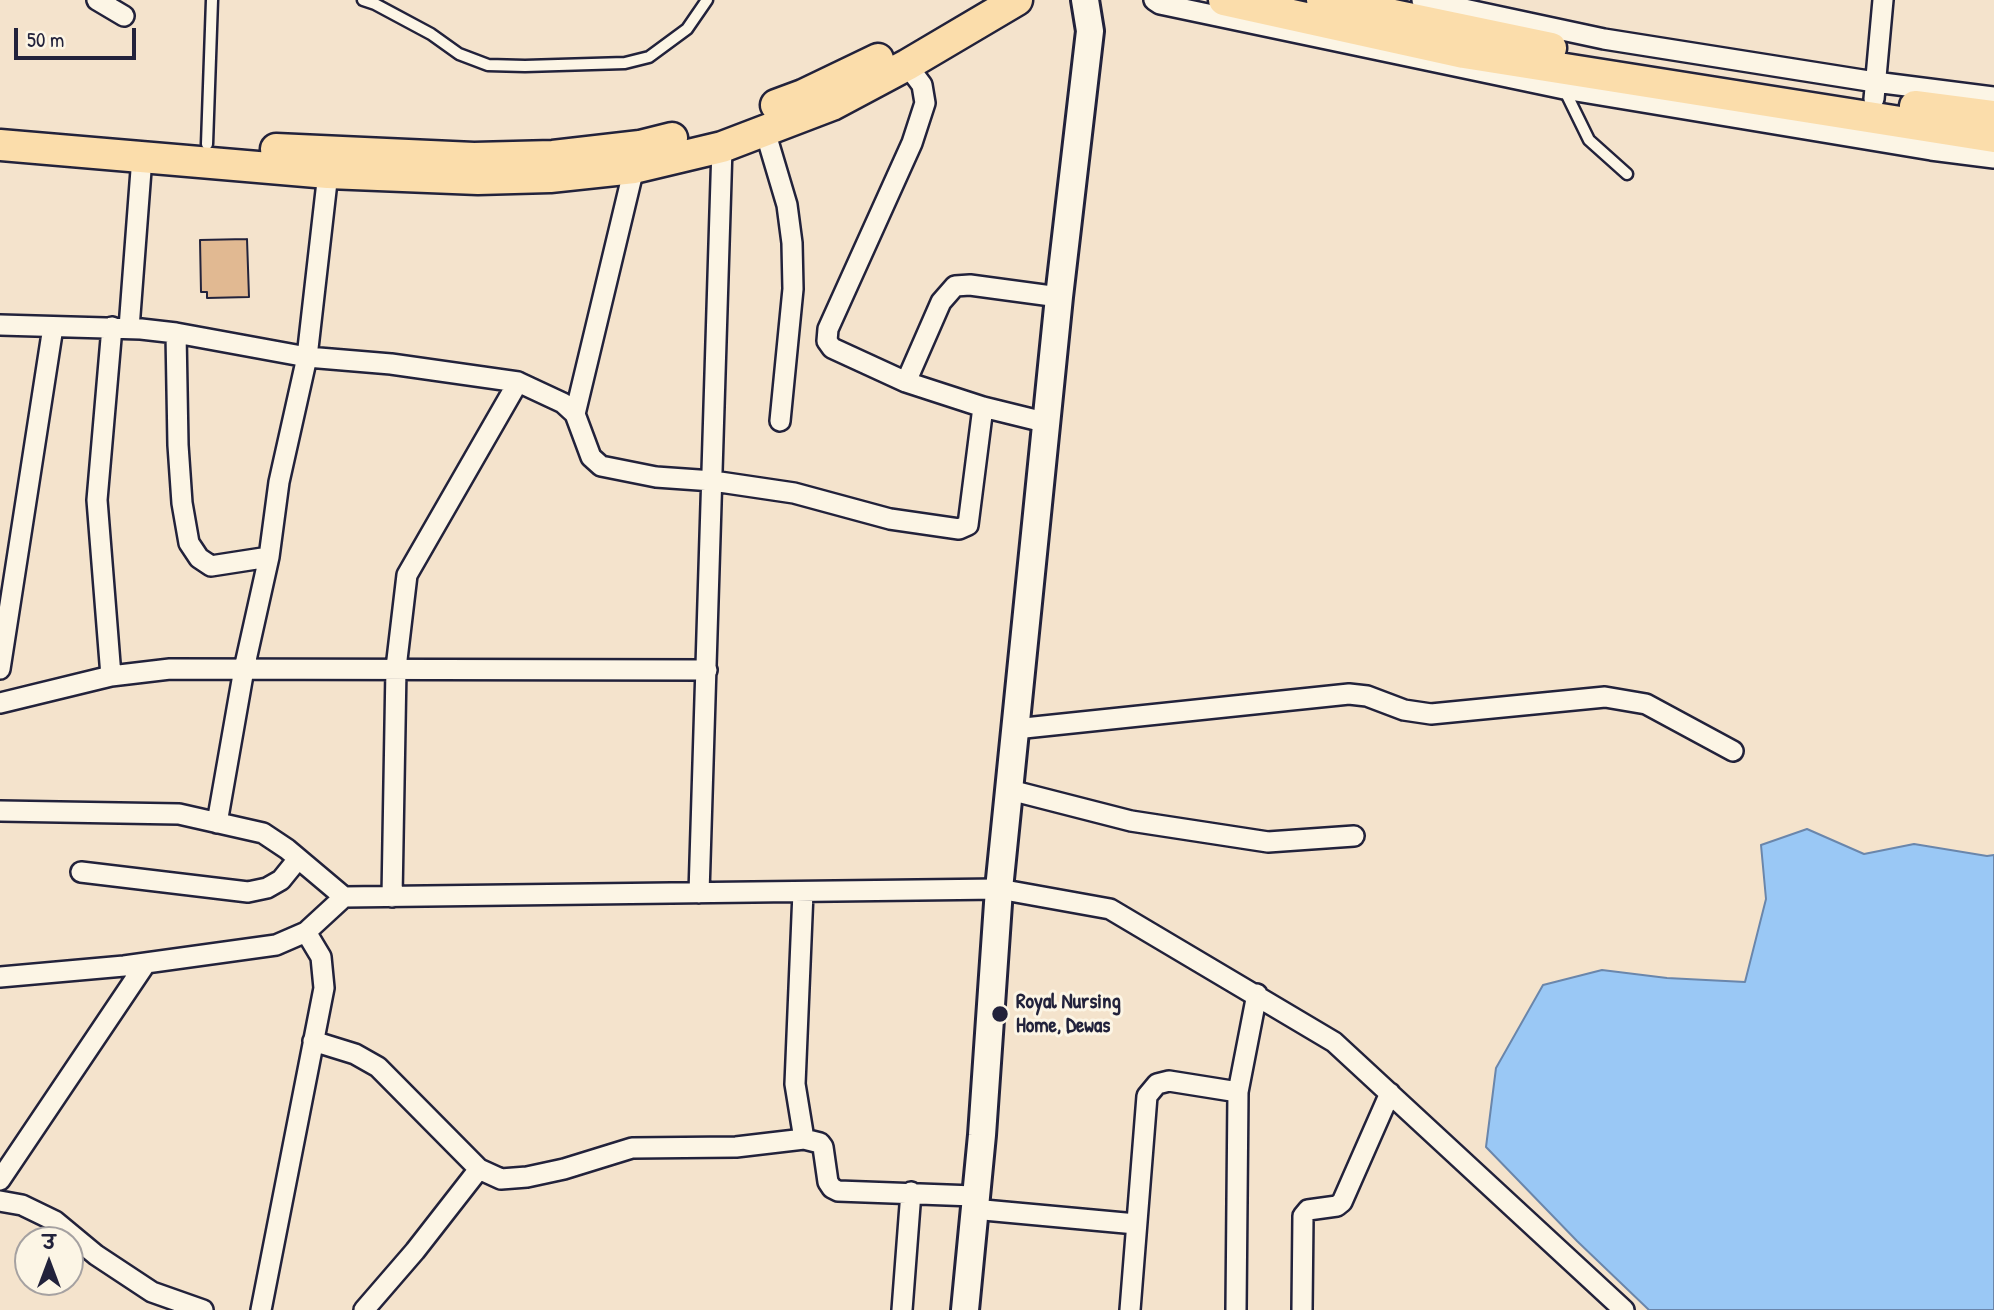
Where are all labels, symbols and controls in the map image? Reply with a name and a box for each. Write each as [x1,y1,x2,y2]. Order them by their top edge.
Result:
scale bar [18,14,140,58]
text: 50 m [27,25,64,54]
place label: Royal Nursing Home, Dewas [1016,989,1121,1039]
marker: Royal Nursing Home, Dewas [990,1004,1010,1024]
north arrow [14,1226,84,1296]
text: उ [43,1229,55,1255]

